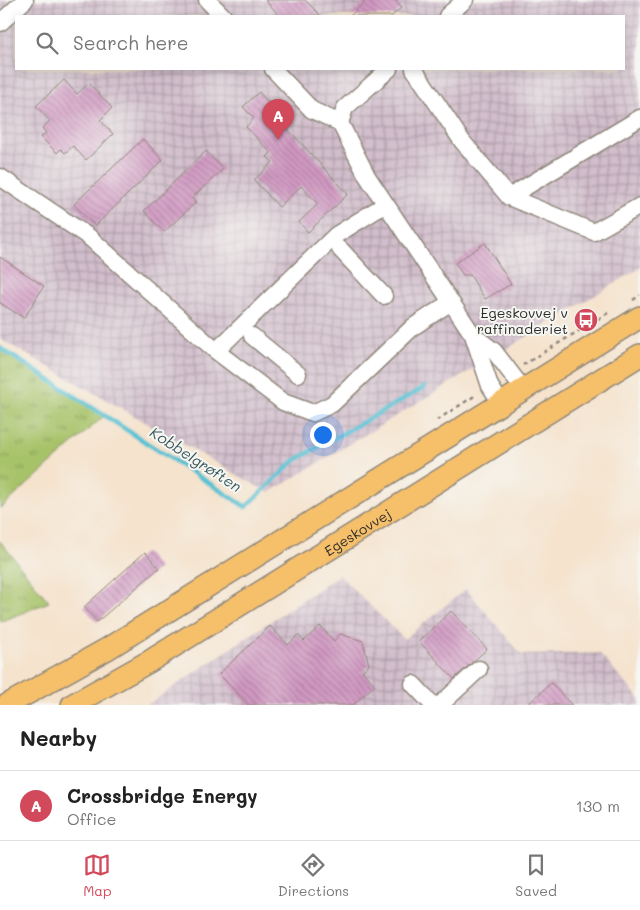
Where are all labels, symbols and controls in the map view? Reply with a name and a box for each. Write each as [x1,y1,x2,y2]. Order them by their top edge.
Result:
search box [15,15,625,70]
icon: search [33,29,61,57]
text: Search here [73,30,189,55]
pin: A [262,99,294,140]
place label: Egeskovvej v raffinaderiet [477,303,568,338]
bus stop icon: Egeskovvej v raffinaderiet [573,307,599,333]
water label: Kobbelgrøften [146,422,246,496]
your location [310,422,336,448]
street label: Egeskovvej [320,503,394,560]
text: Nearby [20,724,97,751]
text: Crossbridge Energy [67,783,258,808]
text: A [30,795,42,816]
text: 130 m [576,795,620,816]
text: Office [67,808,116,829]
tab: Map [83,851,112,900]
tab: Directions [278,851,349,900]
tab: Saved [515,851,557,900]

